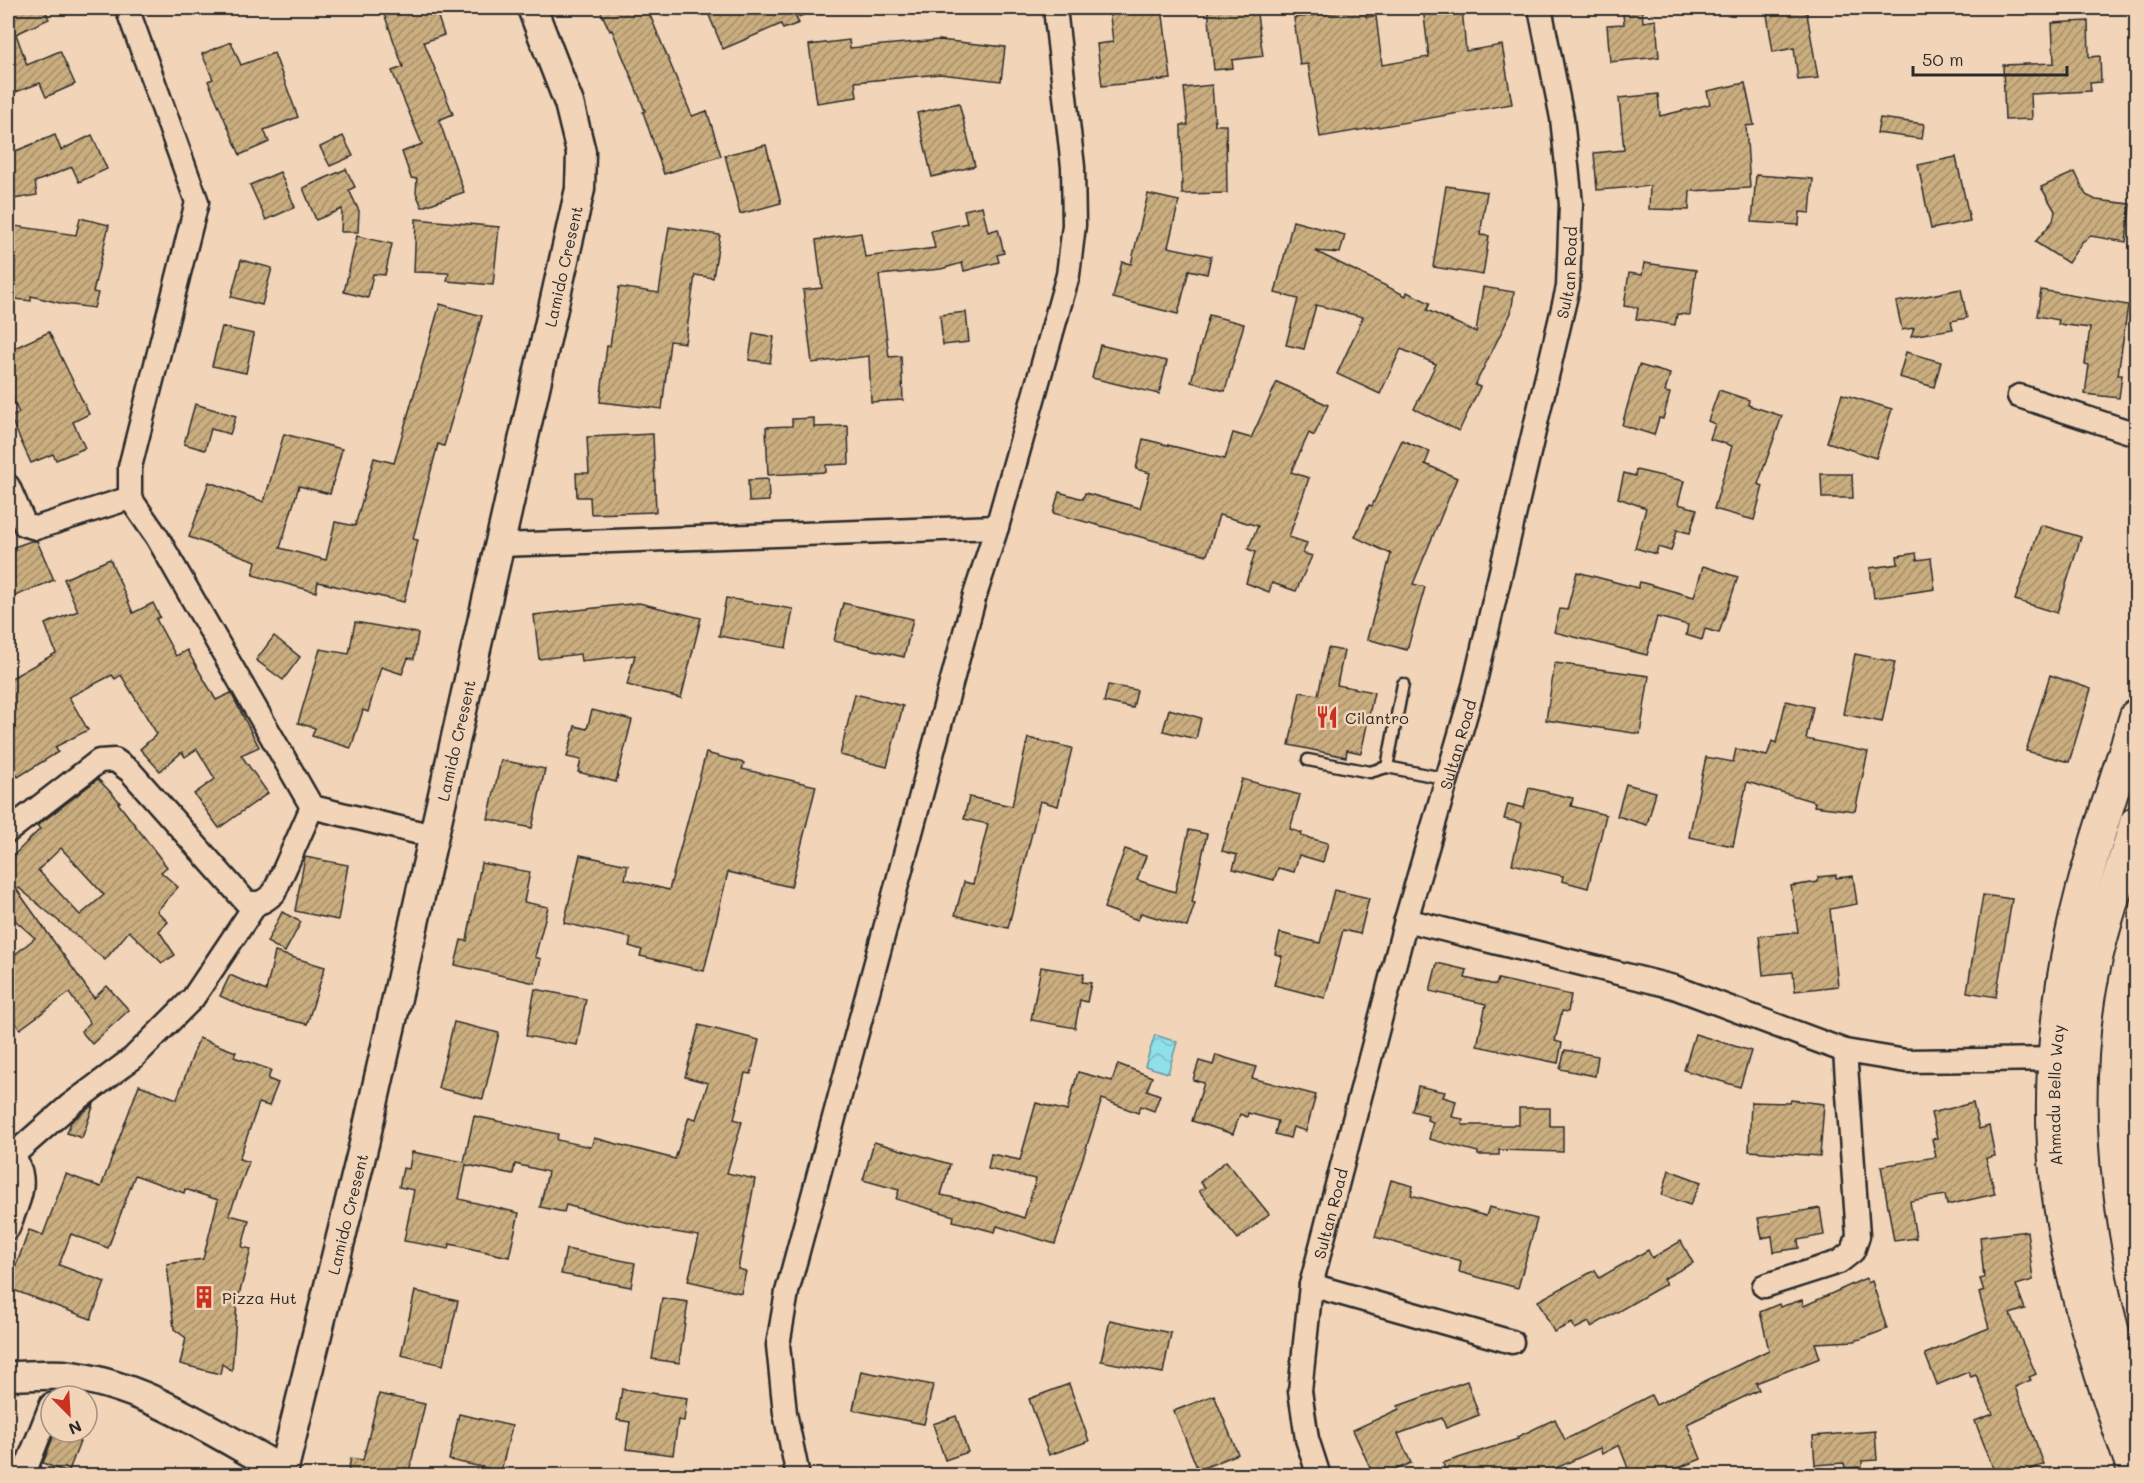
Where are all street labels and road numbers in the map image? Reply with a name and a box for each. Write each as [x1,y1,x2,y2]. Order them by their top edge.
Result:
street label: Lamido Cresent [539,203,586,329]
street label: Sultan Road [1550,226,1581,321]
street label: Lamido Cresent [431,677,479,803]
street label: Sultan Road [1434,697,1480,792]
street label: Ahmadu Bello Way [2043,1023,2068,1167]
street label: Lamido Cresent [322,1151,372,1277]
street label: Sultan Road [1308,1166,1351,1261]

